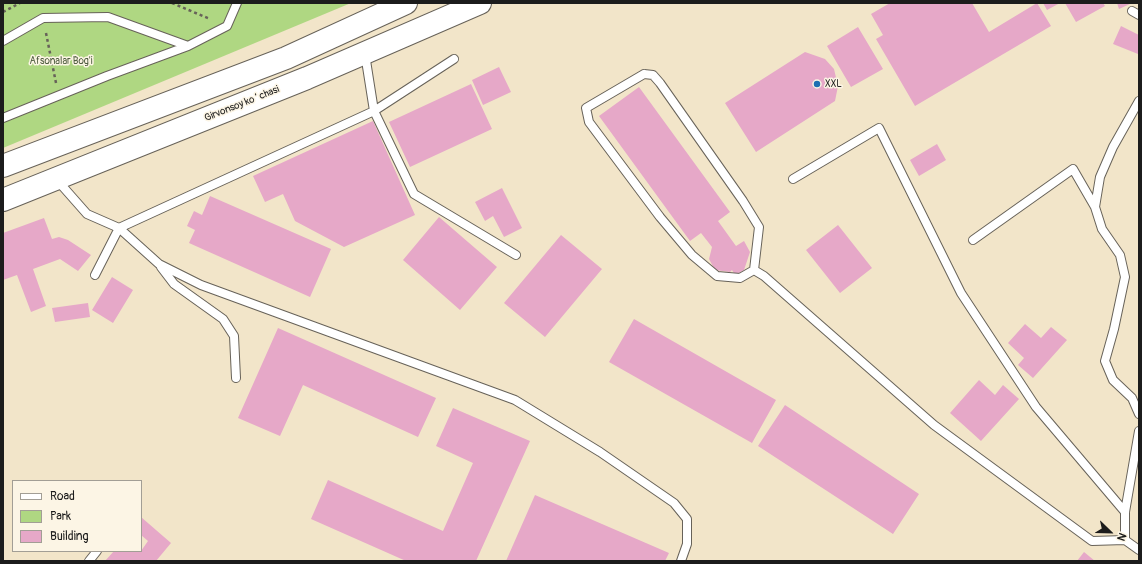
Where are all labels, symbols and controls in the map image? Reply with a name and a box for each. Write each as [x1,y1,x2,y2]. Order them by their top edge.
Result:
park label: Afsonalar Bog'i [29,55,93,67]
place label: XXL [825,78,842,90]
marker: XXL [812,79,822,89]
street label: Girvonsoy koʻchasi [203,84,281,124]
legend [12,480,142,552]
text: Road [50,489,75,504]
text: Park [50,509,71,524]
north arrow [1090,512,1130,552]
text: Building [50,529,89,544]
text: N [1114,531,1129,543]

